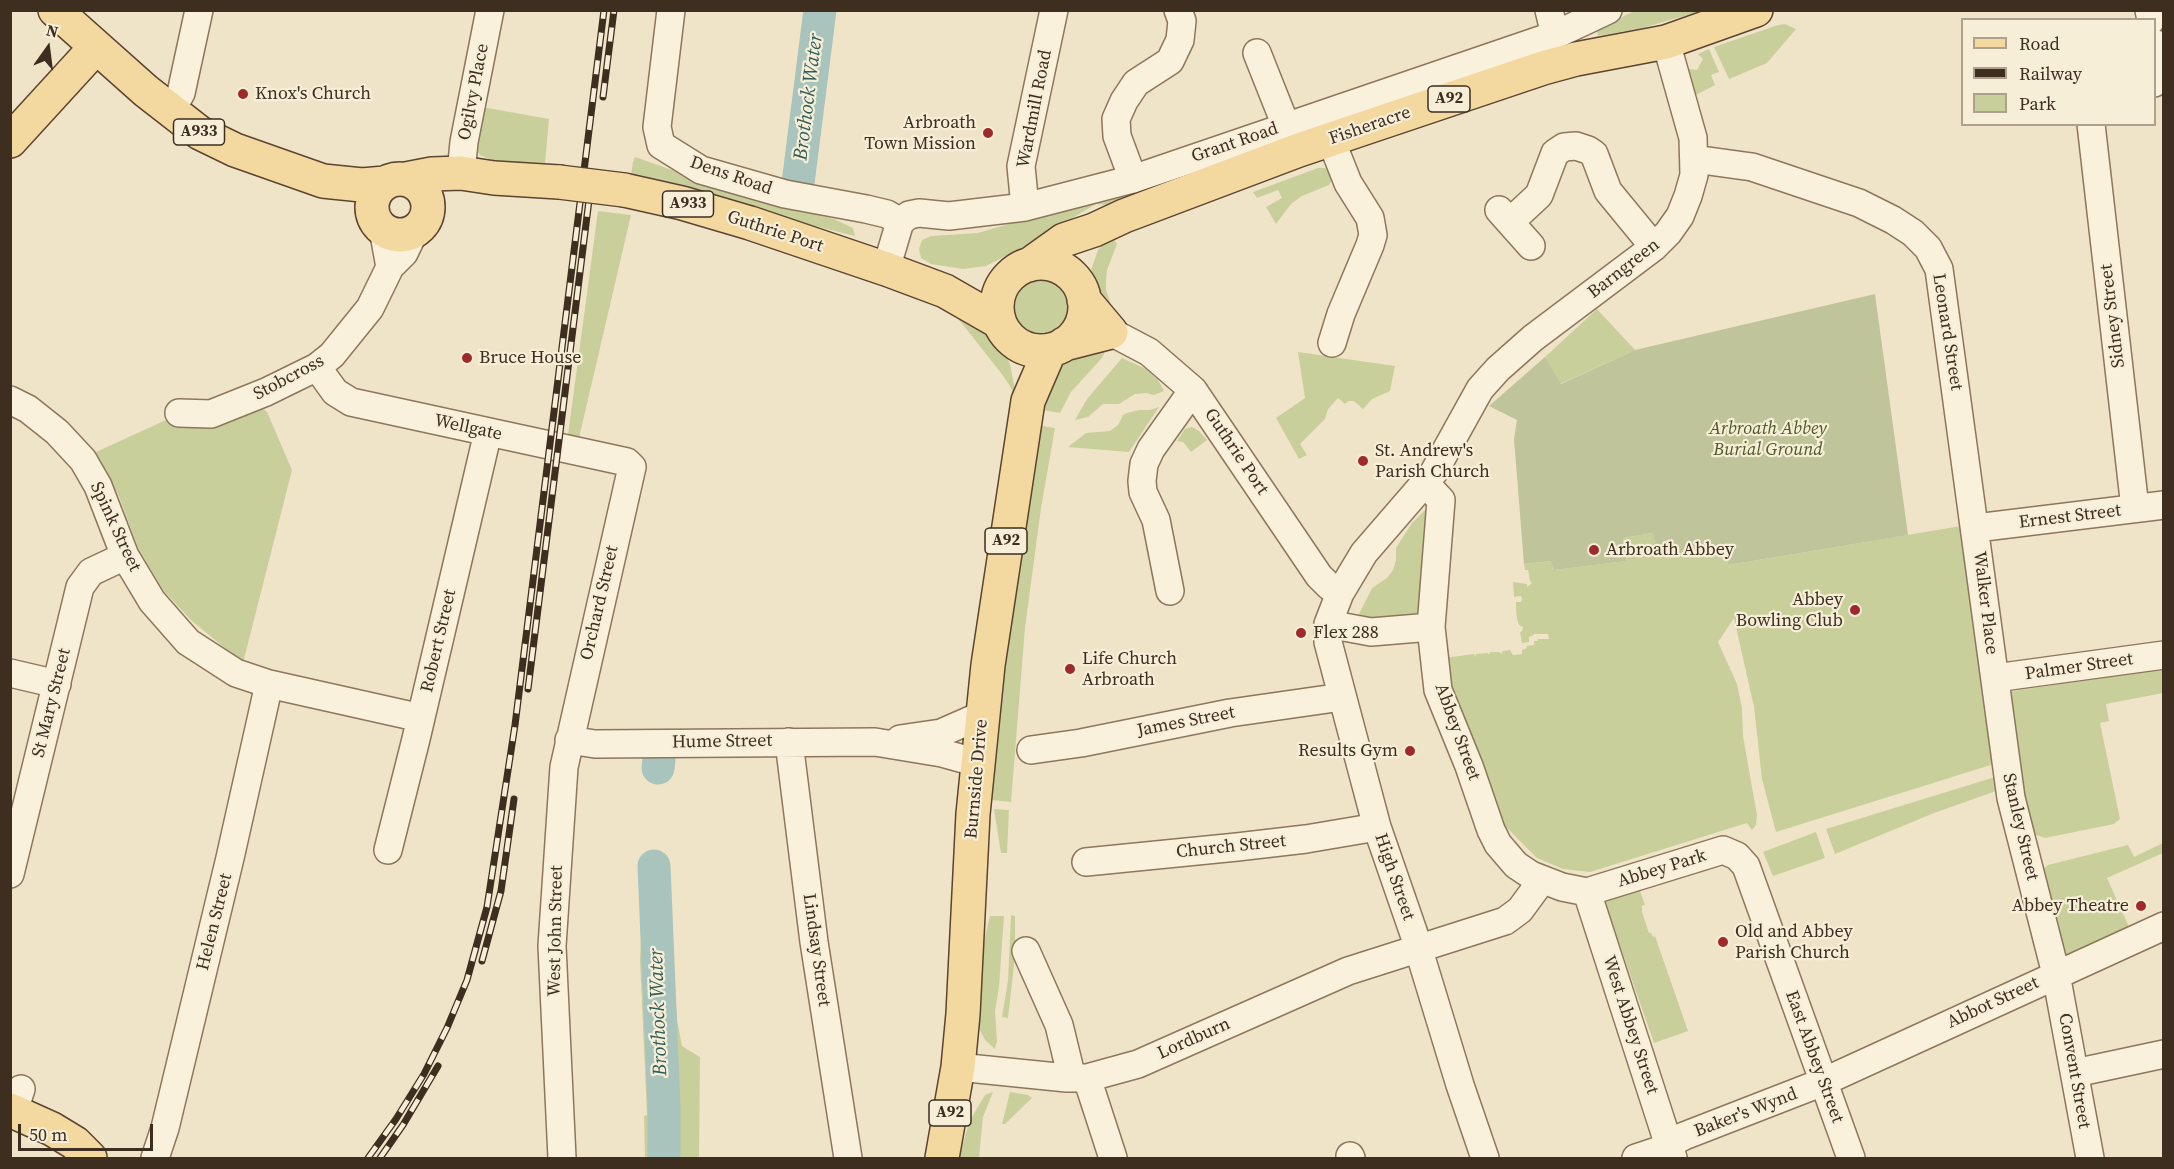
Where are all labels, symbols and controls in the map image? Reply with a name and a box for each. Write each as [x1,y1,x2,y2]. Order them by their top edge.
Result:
north arrow [18,18,78,78]
text: N [44,18,61,43]
legend [1961,18,2156,126]
text: Road [2019,31,2060,56]
water label: Brothock Water [789,32,829,162]
street label: Ogilvy Place [454,42,494,142]
street label: Wardmill Road [1013,48,1057,170]
text: Railway [2019,61,2082,86]
place label: Knox's Church [255,83,371,105]
road number: A92 [1428,86,1470,112]
marker: Knox's Church [236,87,250,101]
text: Park [2019,91,2056,116]
street label: Fisheracre [1326,102,1414,150]
place label: Arbroath Town Mission [864,112,976,154]
street label: Grant Road [1189,118,1281,168]
road number: A933 [174,119,224,145]
marker: Arbroath Town Mission [981,126,995,140]
street label: Dens Road [687,152,775,200]
road number: A933 [662,191,714,217]
street label: Guthrie Port [724,206,826,258]
street label: Barngreen [1584,234,1664,304]
street label: Sidney Street [2096,263,2130,369]
street label: Leonard Street [1927,272,1967,392]
place label: Bruce House [479,347,581,369]
street label: Stobcross [250,350,328,406]
marker: Bruce House [460,351,474,365]
street label: Guthrie Port [1199,405,1273,499]
street label: Wellgate [432,410,504,446]
park label: Arbroath Abbey Burial Ground [1709,418,1827,460]
place label: St. Andrew's Parish Church [1375,440,1490,482]
marker: St. Andrew's Parish Church [1356,454,1370,468]
street label: Spink Street [85,479,145,575]
street label: Ernest Street [2018,500,2122,534]
road number: A92 [985,528,1027,554]
place label: Arbroath Abbey [1606,539,1734,561]
marker: Arbroath Abbey [1587,543,1601,557]
street label: Orchard Street [576,544,624,662]
street label: Walker Place [1968,550,2002,656]
street label: Robert Street [417,587,461,695]
place label: Abbey Bowling Club [1736,589,1843,632]
marker: Abbey Bowling Club [1848,603,1862,617]
place label: Flex 288 [1313,622,1379,644]
marker: Flex 288 [1294,626,1308,640]
street label: St Mary Street [28,646,76,760]
place label: Life Church Arbroath [1082,648,1177,690]
street label: Palmer Street [2024,649,2134,685]
marker: Life Church Arbroath [1063,662,1077,676]
street label: Abbey Street [1429,681,1485,783]
street label: James Street [1135,702,1237,742]
street label: Burnside Drive [961,718,993,840]
street label: Hume Street [672,730,772,754]
place label: Results Gym [1298,740,1398,762]
marker: Results Gym [1403,744,1417,758]
street label: Stanley Street [1997,771,2043,883]
street label: Church Street [1175,831,1287,863]
street label: High Street [1369,831,1419,923]
street label: Abbey Park [1615,845,1709,893]
street label: West John Street [544,865,568,997]
street label: Helen Street [193,871,237,973]
street label: Lindsay Street [797,892,835,1008]
place label: Abbey Theatre [2012,895,2129,917]
marker: Abbey Theatre [2134,899,2148,913]
place label: Old and Abbey Parish Church [1735,921,1853,964]
marker: Old and Abbey Parish Church [1716,935,1730,949]
water label: Brothock Water [645,948,673,1076]
street label: West Abbey Street [1597,953,1663,1097]
street label: Abbot Street [1944,972,2042,1034]
street label: East Abbey Street [1780,988,1848,1126]
street label: Convent Street [2053,1012,2095,1130]
street label: Lordburn [1154,1013,1234,1065]
street label: Baker's Wynd [1692,1083,1800,1143]
road number: A92 [929,1100,971,1126]
scale bar [21,1112,156,1150]
text: 50 m [29,1122,67,1147]

